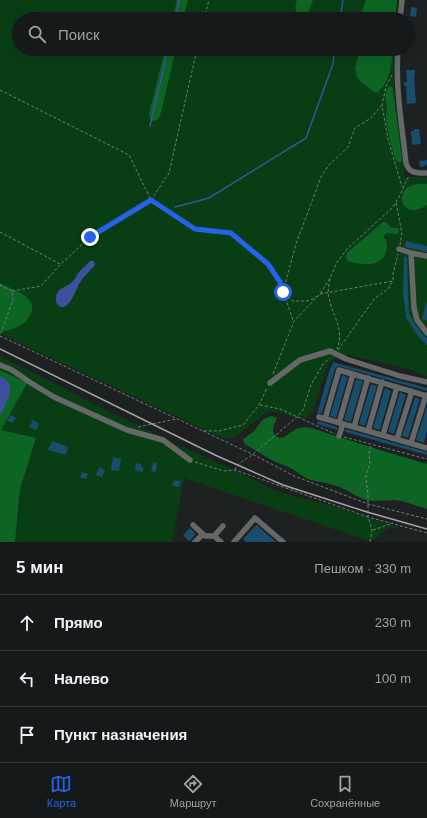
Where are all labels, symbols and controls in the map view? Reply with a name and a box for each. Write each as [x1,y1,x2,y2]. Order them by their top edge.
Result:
search box [12,12,415,56]
icon: search [26,23,48,45]
text: Поиск [58,26,100,43]
route end [81,228,99,246]
route start [274,283,292,301]
text: 5 мин [16,558,63,577]
text: Пешком · 330 m [314,561,411,576]
icon: ahead [16,612,38,634]
text: Прямо [54,614,103,631]
text: 230 m [375,615,411,630]
icon: left [16,668,38,690]
text: Налево [54,670,109,687]
text: 100 m [375,671,411,686]
icon: arrive [16,724,38,746]
text: Пункт назначения [54,726,187,743]
tab: Карта [47,773,76,809]
tab: Маршрут [170,773,217,809]
tab: Сохранённые [310,773,380,809]

